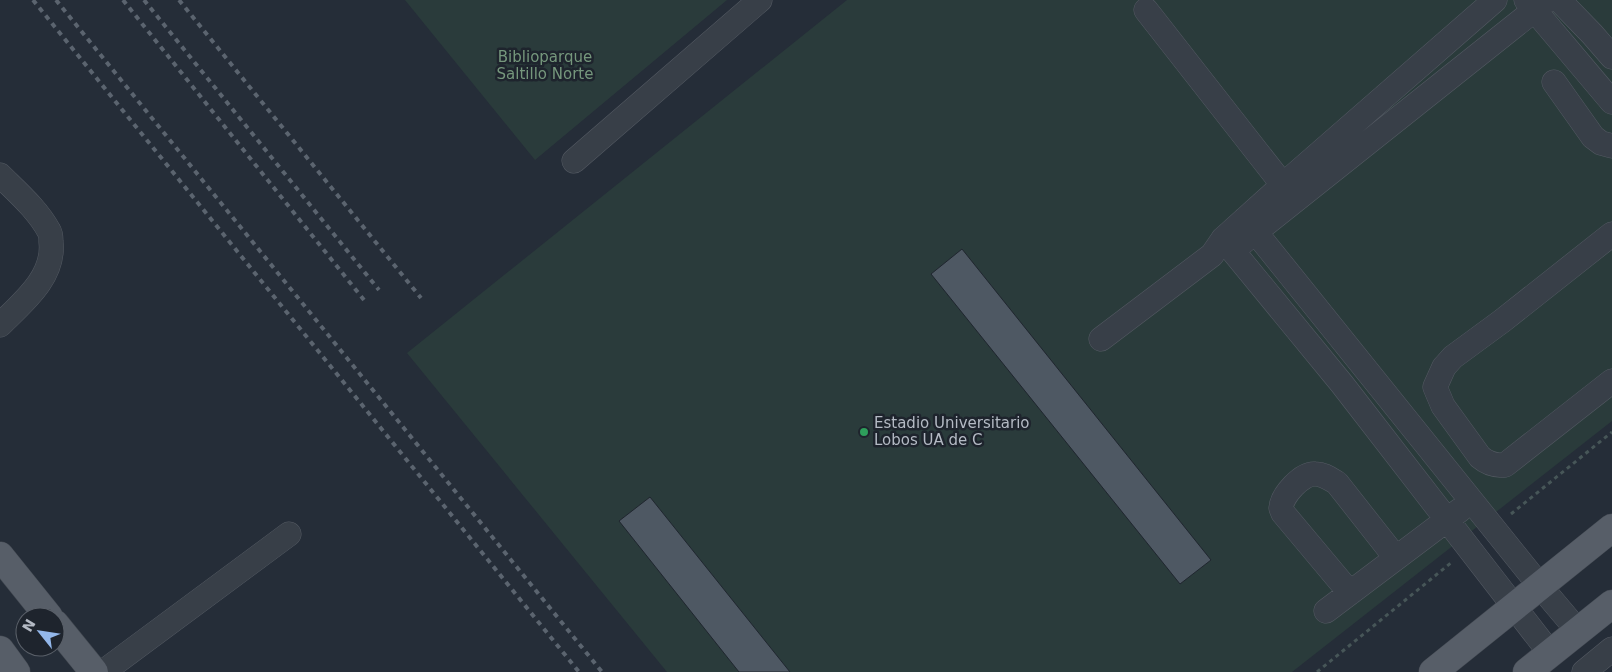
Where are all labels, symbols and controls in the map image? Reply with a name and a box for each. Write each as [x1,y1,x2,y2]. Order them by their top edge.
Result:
park label: Biblioparque Saltillo Norte [497,48,593,83]
place label: Estadio Universitario Lobos UA de C [874,414,1030,449]
marker: Estadio Universitario Lobos UA de C [858,426,870,438]
north arrow [15,607,65,657]
text: N [19,616,39,635]

